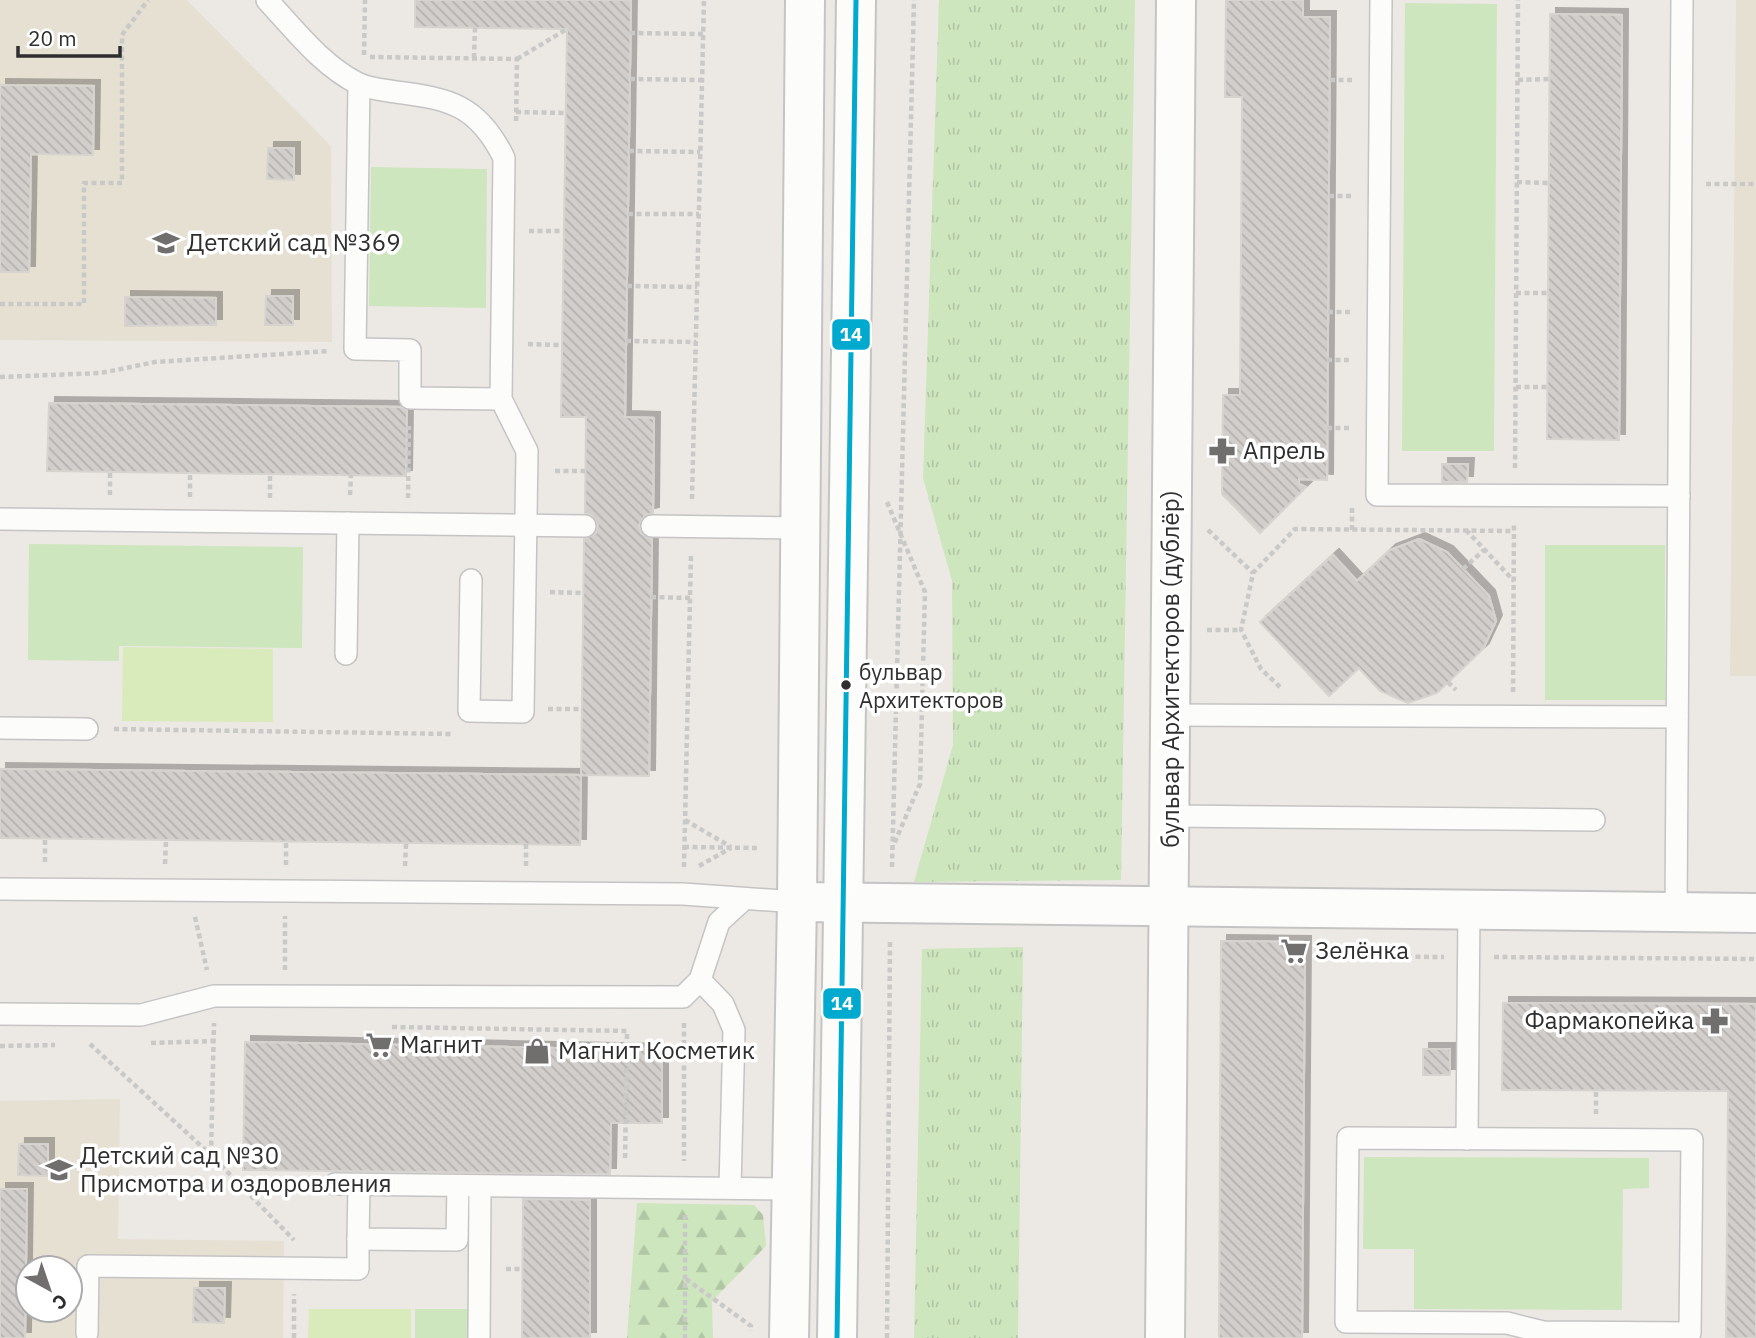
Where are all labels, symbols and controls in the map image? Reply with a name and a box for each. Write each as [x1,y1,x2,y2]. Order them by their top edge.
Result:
scale bar [18,14,119,58]
text: 20 m [28,24,77,52]
place label: Детский сад №369 [187,226,401,258]
school or university icon: Детский сад №369 [151,228,181,258]
line badge: 14 [831,318,871,351]
text: 14 [840,322,862,346]
place label: Апрель [1243,434,1325,466]
pharmacy icon: Апрель [1207,436,1237,466]
street label: бульвар Архитекторов (дублёр) [1154,490,1186,848]
place label: бульвар Архитекторов [859,657,1004,714]
marker: бульвар Архитекторов [839,678,853,692]
place label: Зелёнка [1315,934,1409,966]
supermarket icon: Зелёнка [1279,936,1309,966]
line badge: 14 [822,987,862,1020]
text: 14 [831,991,853,1015]
place label: Фармакопейка [1524,1004,1694,1036]
pharmacy icon: Фармакопейка [1700,1006,1730,1036]
place label: Магнит [400,1028,482,1060]
supermarket icon: Магнит [364,1030,394,1060]
place label: Магнит Косметик [558,1034,755,1066]
shop icon: Магнит Косметик [522,1036,552,1066]
place label: Детский сад №30 Присмотра и оздоровления [80,1139,392,1199]
school or university icon: Детский сад №30 Присмотра и оздоровления [44,1155,74,1185]
north arrow [14,1254,84,1324]
text: С [47,1289,72,1315]

